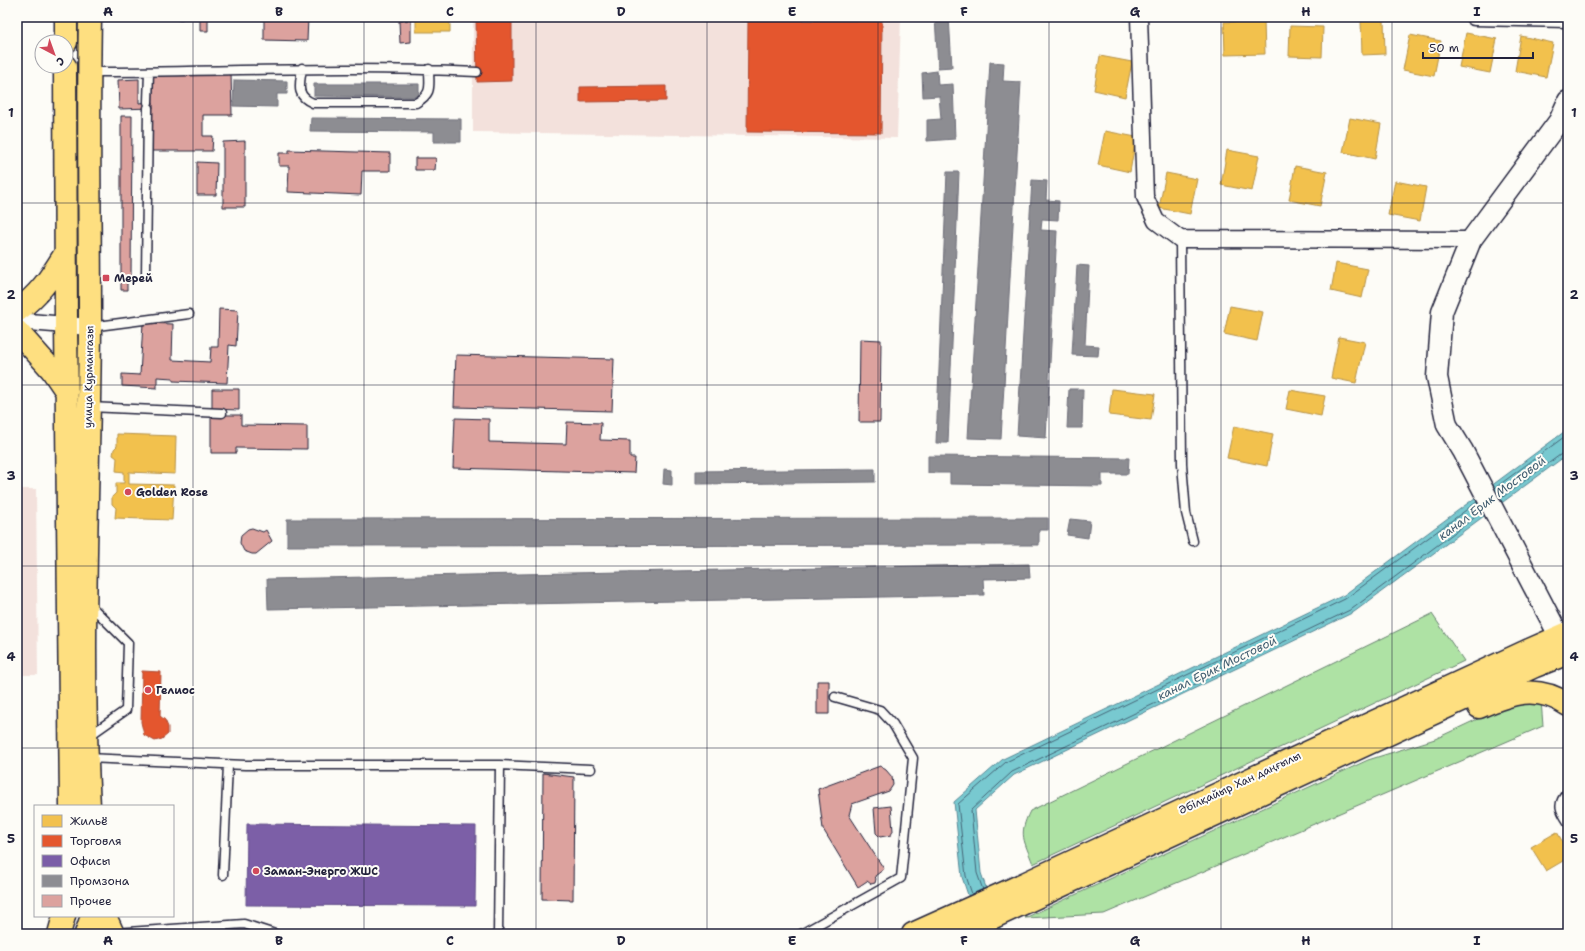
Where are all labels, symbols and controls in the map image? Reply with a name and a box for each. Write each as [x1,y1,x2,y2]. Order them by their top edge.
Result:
text: A [103,3,113,20]
text: B [275,3,283,20]
text: C [446,3,454,20]
text: D [616,3,626,20]
text: E [788,3,797,20]
text: F [960,3,968,20]
text: G [1130,3,1141,20]
text: H [1301,3,1311,20]
text: I [1473,3,1481,20]
north arrow [34,34,74,74]
scale bar [1423,34,1533,60]
text: 50 m [1429,40,1459,56]
text: С [53,53,68,69]
text: 1 [8,104,14,121]
text: 1 [1571,104,1577,121]
place label: Мерей [114,271,153,286]
marker: Мерей [101,273,111,283]
text: 2 [6,286,16,303]
text: 2 [1569,286,1579,303]
street label: улица Курмангазы [81,326,97,428]
water label: канал Ерик Мостовой [1435,452,1549,544]
text: 3 [6,467,16,484]
text: 3 [1569,467,1579,484]
place label: Golden Rose [136,485,209,500]
marker: Golden Rose [123,487,133,497]
water label: канал Ерик Мостовой [1155,632,1279,704]
text: 4 [6,648,16,665]
text: 4 [1569,648,1579,665]
place label: Гелиос [156,683,195,698]
marker: Гелиос [143,685,153,695]
street label: Әбілқайыр Хан даңғылы [1176,748,1304,818]
legend [34,805,174,917]
text: Жильё [70,813,108,829]
text: 5 [7,830,15,847]
text: 5 [1570,830,1578,847]
text: Торговля [70,833,122,849]
text: Офисы [70,853,110,869]
place label: Заман-Энерго ЖШС [264,864,378,879]
marker: Заман-Энерго ЖШС [251,866,261,876]
text: Промзона [70,873,130,889]
text: Прочее [70,893,112,909]
text: A [103,932,113,949]
text: B [275,932,283,949]
text: C [446,932,454,949]
text: D [616,932,626,949]
text: E [788,932,797,949]
text: F [960,932,968,949]
text: G [1130,932,1141,949]
text: H [1301,932,1311,949]
text: I [1473,932,1481,949]

